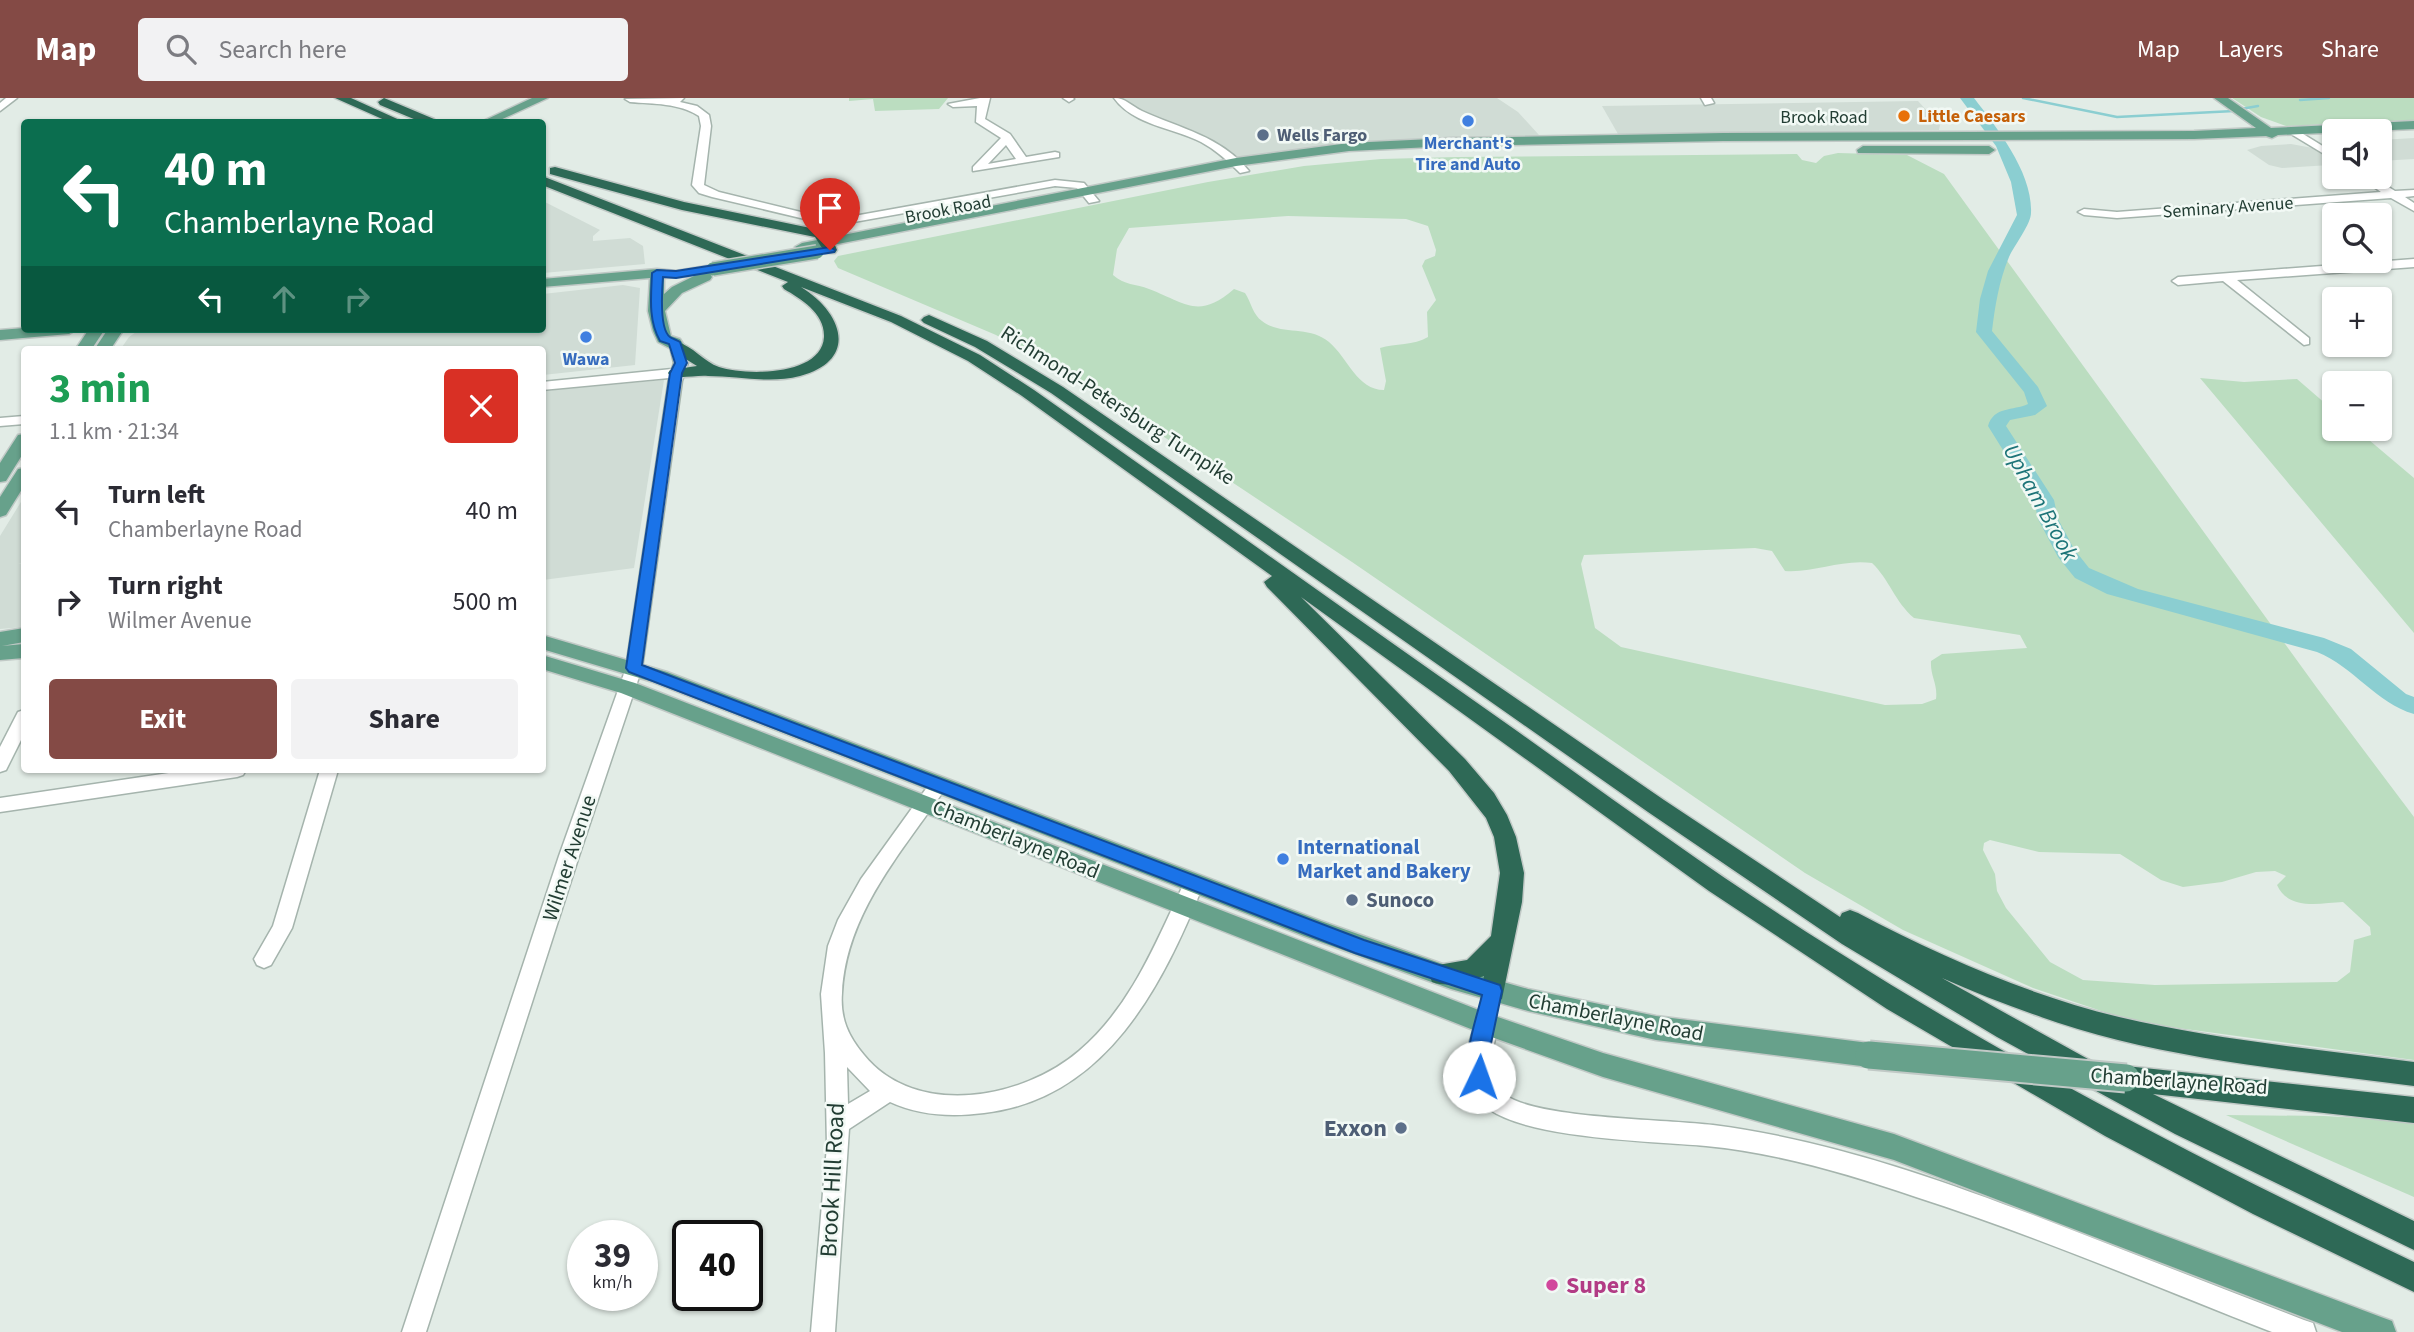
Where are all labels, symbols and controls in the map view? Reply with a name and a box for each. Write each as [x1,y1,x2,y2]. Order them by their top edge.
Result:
search box [138,18,628,81]
text: Map [35,26,96,73]
icon: search [162,30,200,68]
text: Search here [218,31,347,68]
text: Map [2137,32,2180,67]
text: Layers [2218,32,2283,67]
text: Share [2321,32,2379,67]
place label: Little Caesars [1918,104,2026,129]
street label: Brook Road [1780,105,1868,130]
marker: Little Caesars [1896,108,1912,124]
marker: Merchant's Tire and Auto [1460,113,1476,129]
map controls [2322,119,2392,441]
button: sound [2322,119,2392,189]
place label: Wells Fargo [1277,123,1367,148]
marker: Wells Fargo [1255,127,1271,143]
place label: Merchant's Tire and Auto [1415,131,1521,177]
text: 40 m [164,135,268,205]
icon: left [49,147,140,238]
pin [800,178,860,250]
icon: arrive [811,189,849,227]
street label: Brook Road [903,189,993,230]
street label: Seminary Avenue [2162,190,2294,225]
text: Chamberlayne Road [164,200,435,246]
button: search [2322,203,2392,273]
icon: left [192,280,230,318]
icon: ahead [265,280,303,318]
icon: right [338,280,376,318]
button: + [2322,287,2392,357]
street label: Richmond-Petersburg Turnpike [995,318,1241,492]
marker: Wawa [578,329,594,345]
place label: Wawa [562,347,610,372]
text: 3 min [49,359,151,419]
button: close [444,369,518,443]
button: − [2322,371,2392,441]
text: 1.1 km · 21:34 [49,415,179,448]
water label: Upham Brook [1995,438,2087,568]
text: Turn left [108,476,205,513]
icon: left [49,492,87,530]
text: 40 m [465,492,518,529]
text: Chamberlayne Road [108,513,303,546]
text: Turn right [108,567,223,604]
icon: right [49,583,87,621]
text: 500 m [452,583,518,620]
text: Wilmer Avenue [108,604,252,637]
button: Exit [49,679,277,759]
button: Share [291,679,518,759]
street label: Wilmer Avenue [534,791,604,925]
street label: Chamberlayne Road [928,792,1104,886]
place label: International Market and Bakery [1297,832,1471,886]
marker: International Market and Bakery [1275,851,1291,867]
place label: Sunoco [1366,885,1434,915]
marker: Sunoco [1344,892,1360,908]
street label: Chamberlayne Road [1526,985,1706,1049]
position arrow [1442,1040,1516,1114]
street label: Chamberlayne Road [2089,1060,2269,1102]
street label: Brook Hill Road [811,1102,854,1258]
place label: Exxon [1324,1111,1387,1146]
marker: Exxon [1393,1120,1409,1136]
speed limit sign: 40 [672,1220,763,1311]
text: 39 [594,1231,631,1281]
place label: Super 8 [1566,1268,1646,1303]
text: km/h [593,1270,632,1295]
marker: Super 8 [1544,1277,1560,1293]

